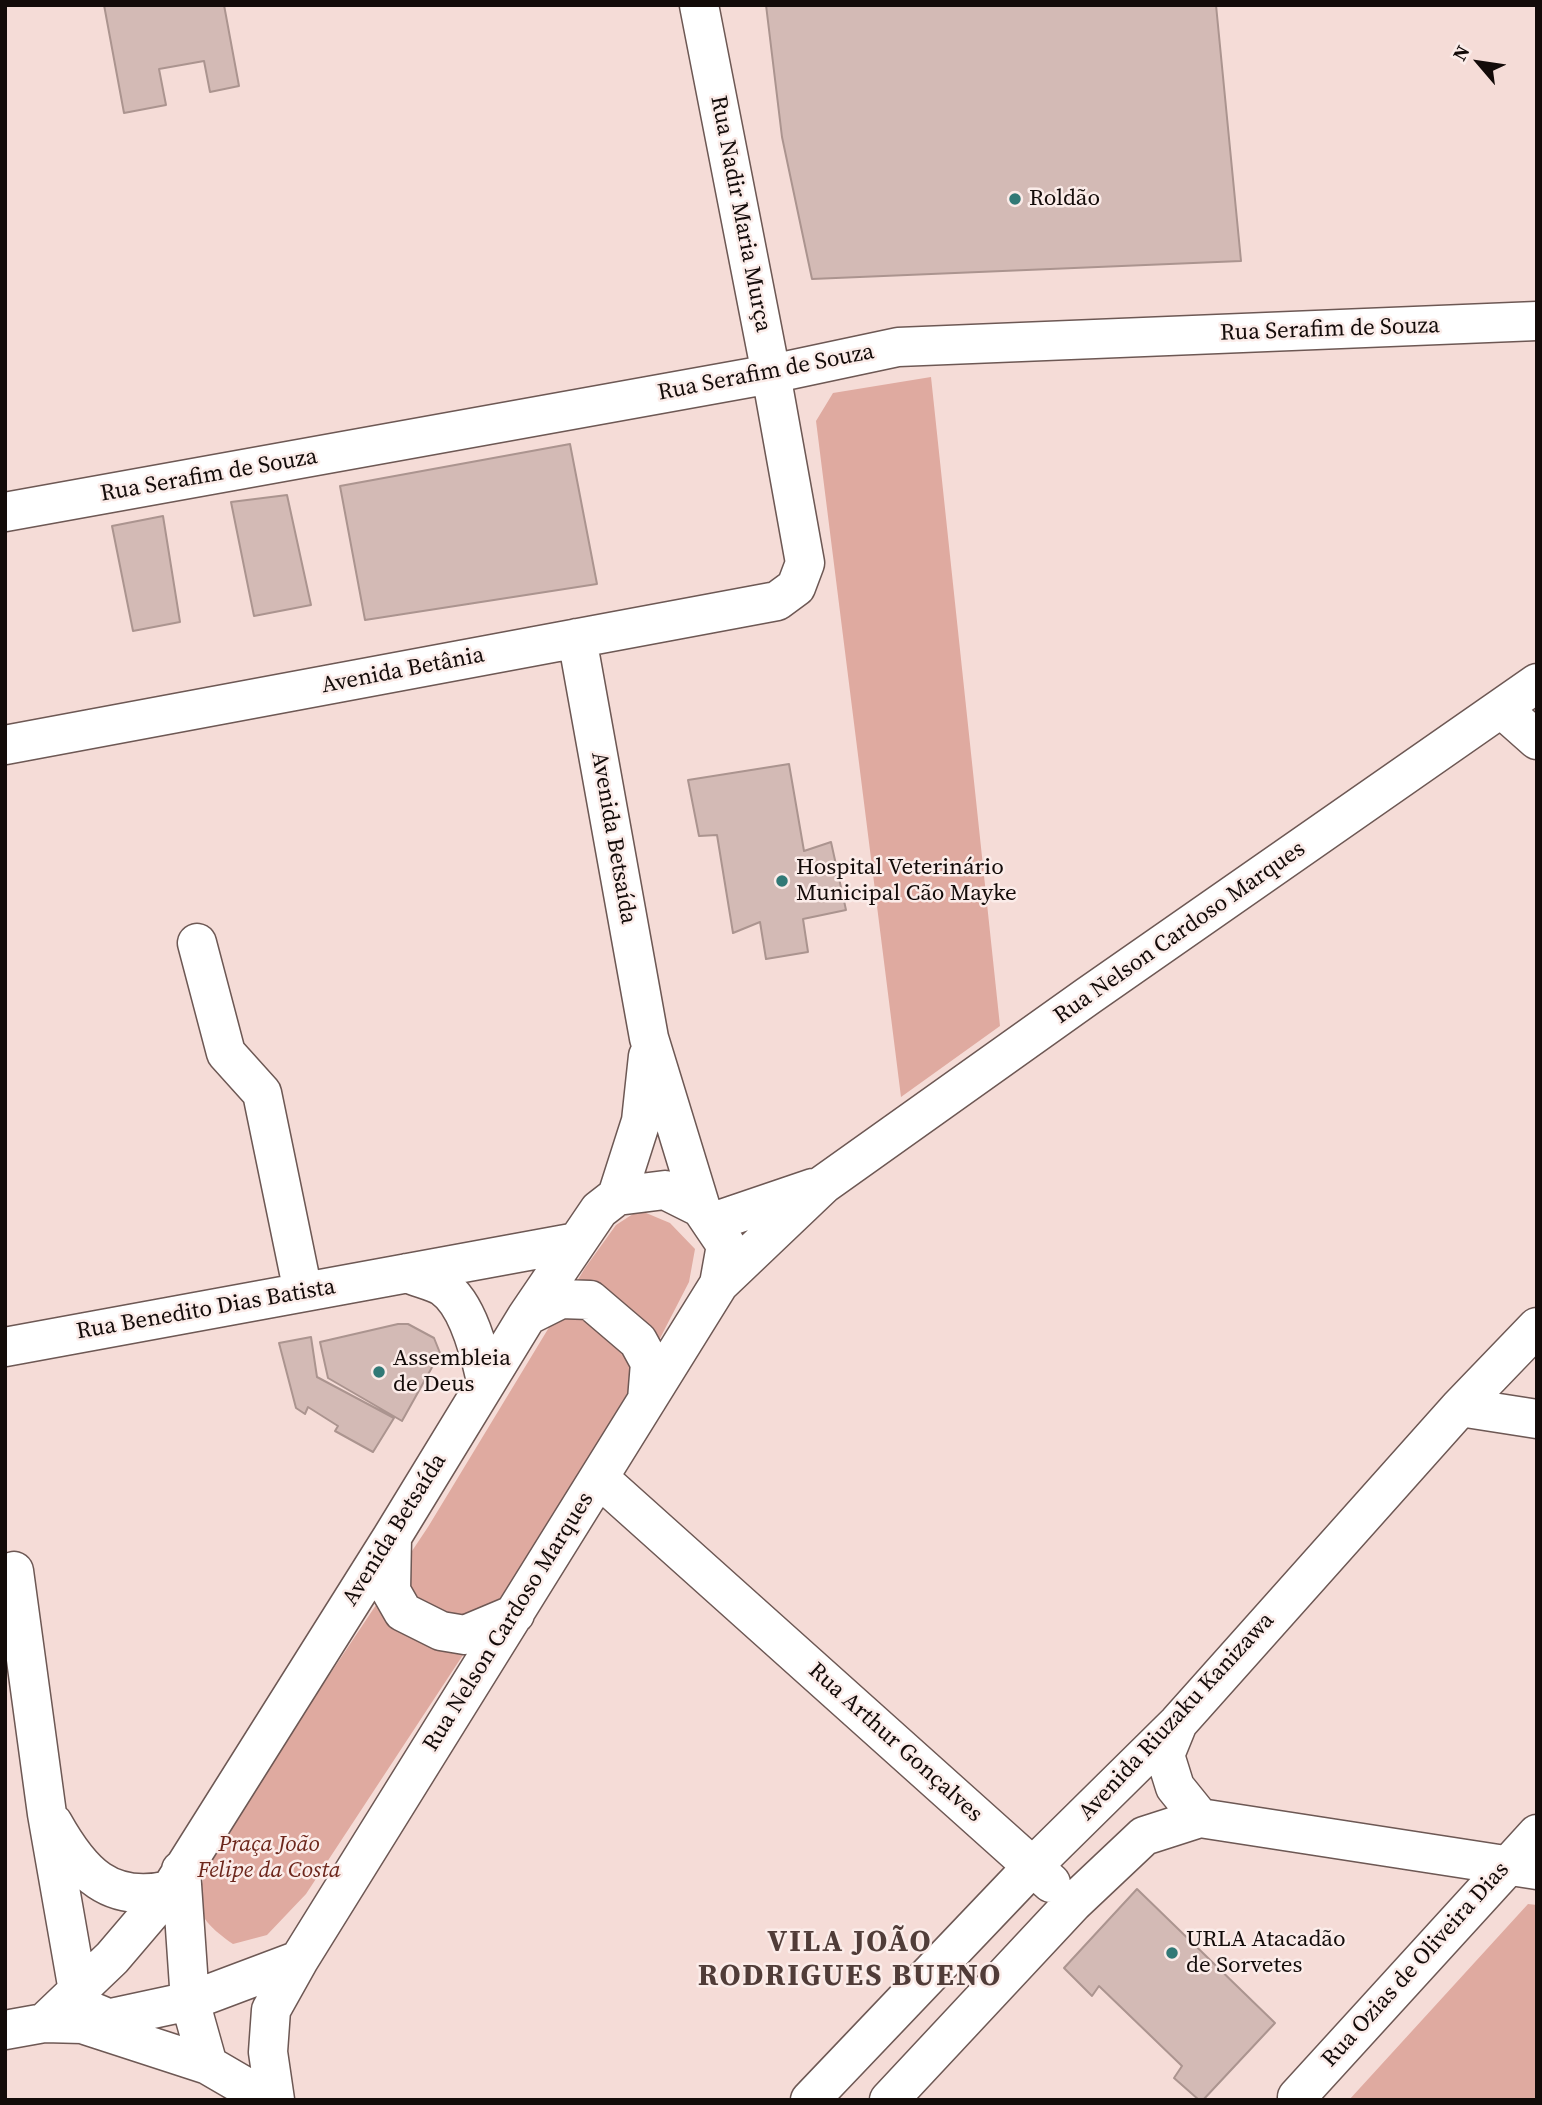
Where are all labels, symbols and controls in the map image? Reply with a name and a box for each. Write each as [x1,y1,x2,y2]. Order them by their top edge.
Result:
north arrow [1444,28,1514,98]
text: N [1446,40,1475,65]
street label: Rua Nadir Maria Murça [704,94,776,334]
place label: Roldão [1029,185,1100,213]
marker: Roldão [1007,191,1023,207]
street label: Rua Serafim de Souza [1220,312,1440,348]
street label: Rua Serafim de Souza [655,338,877,408]
street label: Rua Serafim de Souza [98,443,320,509]
street label: Avenida Betânia [319,642,487,700]
street label: Avenida Betsaída [584,750,642,926]
street label: Rua Nelson Cardoso Marques [1049,836,1311,1030]
place label: Hospital Veterinário Municipal Cão Mayke [796,854,1017,908]
marker: Hospital Veterinário Municipal Cão Mayke [774,873,790,889]
street label: Rua Benedito Dias Batista [74,1274,338,1346]
place label: Assembleia de Deus [393,1345,511,1399]
marker: Assembleia de Deus [371,1364,387,1380]
street label: Avenida Betsaída [337,1449,453,1611]
street label: Rua Nelson Cardoso Marques [418,1487,600,1757]
street label: Avenida Riuzaku Kanizawa [1073,1607,1281,1827]
street label: Rua Arthur Gonçalves [802,1657,988,1829]
park label: Praça João Felipe da Costa [197,1831,341,1885]
street label: Rua Ozias de Oliveira Dias [1316,1857,1516,2073]
district label: VILA JOÃO RODRIGUES BUENO [700,1925,1000,1996]
place label: URLA Atacadão de Sorvetes [1186,1926,1346,1980]
marker: URLA Atacadão de Sorvetes [1164,1945,1180,1961]

